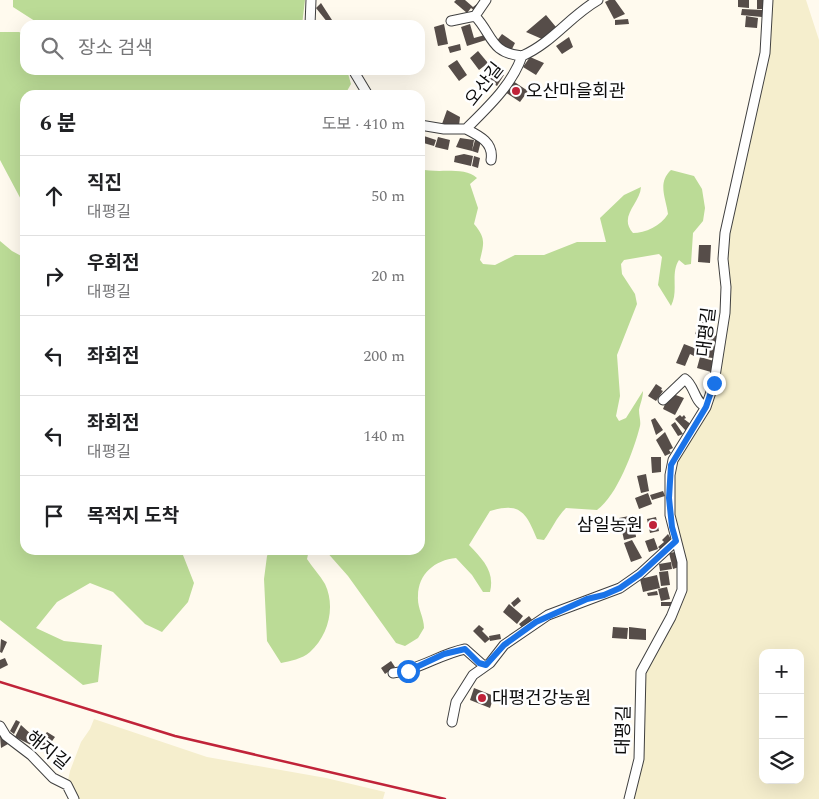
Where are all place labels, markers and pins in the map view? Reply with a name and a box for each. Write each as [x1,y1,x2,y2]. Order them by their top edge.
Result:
place label: 오산마을회관 [526,78,626,105]
marker: 오산마을회관 [510,85,522,97]
place label: 삼일농원 [577,512,643,539]
marker: 삼일농원 [647,519,659,531]
place label: 대평건강농원 [492,685,591,712]
marker: 대평건강농원 [476,692,488,704]

